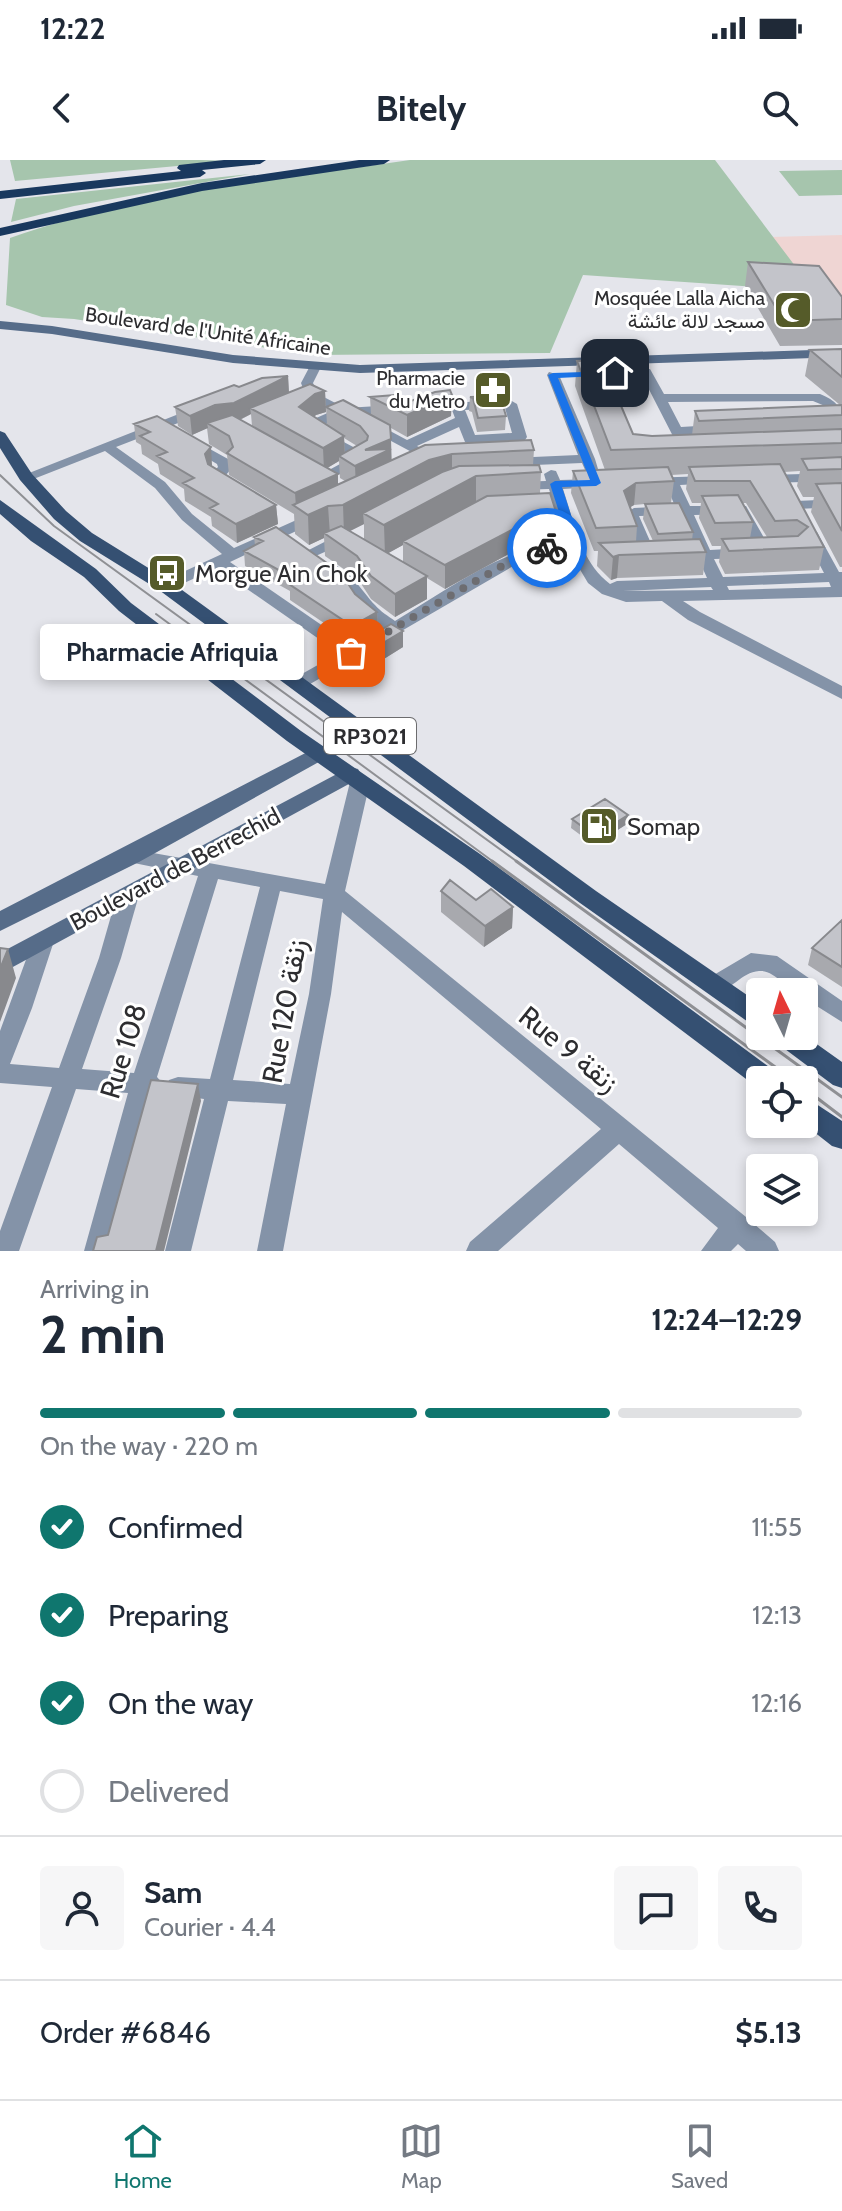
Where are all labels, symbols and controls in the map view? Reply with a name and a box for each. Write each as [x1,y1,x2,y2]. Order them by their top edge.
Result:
text: 12:22 [40,10,105,47]
icon: back [40,86,84,130]
text: Bitely [376,86,466,130]
icon: search [758,86,802,130]
place label: Mosquée Lalla Aicha مسجد لالة عائشة [594,286,765,333]
mosque icon: Mosquée Lalla Aicha مسجد لالة عائشة [772,289,814,331]
street label: Boulevard de l'Unité Africaine [84,302,332,360]
pin [581,339,649,407]
icon: home [593,351,637,395]
place label: Pharmacie du Metro [376,366,465,413]
pharmacy icon: Pharmacie du Metro [472,369,514,411]
courier [507,508,587,588]
icon: bike [525,526,569,570]
bus stop icon: Morgue Ain Chok [146,552,188,594]
place label: Morgue Ain Chok [195,559,368,588]
pin [317,619,385,687]
callout: Pharmacie Afriquia [39,625,303,681]
icon: bag [329,631,373,675]
text: Pharmacie Afriquia [66,636,278,668]
road number: RP3021 [324,718,416,754]
street label: Boulevard de Berrechid [65,801,285,937]
fuel station icon: Somap [578,805,620,847]
place label: Somap [627,812,700,841]
street label: Rue 120 زنقة [255,936,314,1086]
north arrow [746,978,818,1050]
map controls [746,978,818,1226]
street label: Rue 108 [92,999,154,1103]
street label: Rue 9 زنقة [512,999,626,1100]
button: locate [746,1066,818,1138]
button: layers [746,1154,818,1226]
text: Arriving in [40,1273,150,1305]
text: 12:24–12:29 [651,1301,802,1338]
text: 2 min [40,1303,166,1366]
text: On the way · 220 m [40,1430,258,1462]
icon: check [40,1505,84,1549]
text: Confirmed [108,1509,243,1546]
text: 11:55 [752,1511,802,1543]
icon: check [40,1593,84,1637]
text: Preparing [108,1597,228,1634]
text: 12:13 [752,1599,802,1631]
icon: check [40,1681,84,1725]
text: On the way [108,1685,253,1722]
text: 12:16 [751,1687,802,1719]
text: Delivered [108,1773,229,1810]
button: person [40,1866,124,1950]
button: chat [614,1866,698,1950]
button: phone [718,1866,802,1950]
text: Sam [144,1874,202,1911]
text: Courier · 4.4 [144,1911,276,1943]
text: Order #6846 [40,2014,211,2051]
text: $5.13 [735,2014,802,2051]
tab: Home [114,2119,172,2194]
tab: Map [399,2119,443,2194]
tab: Saved [671,2119,728,2194]

